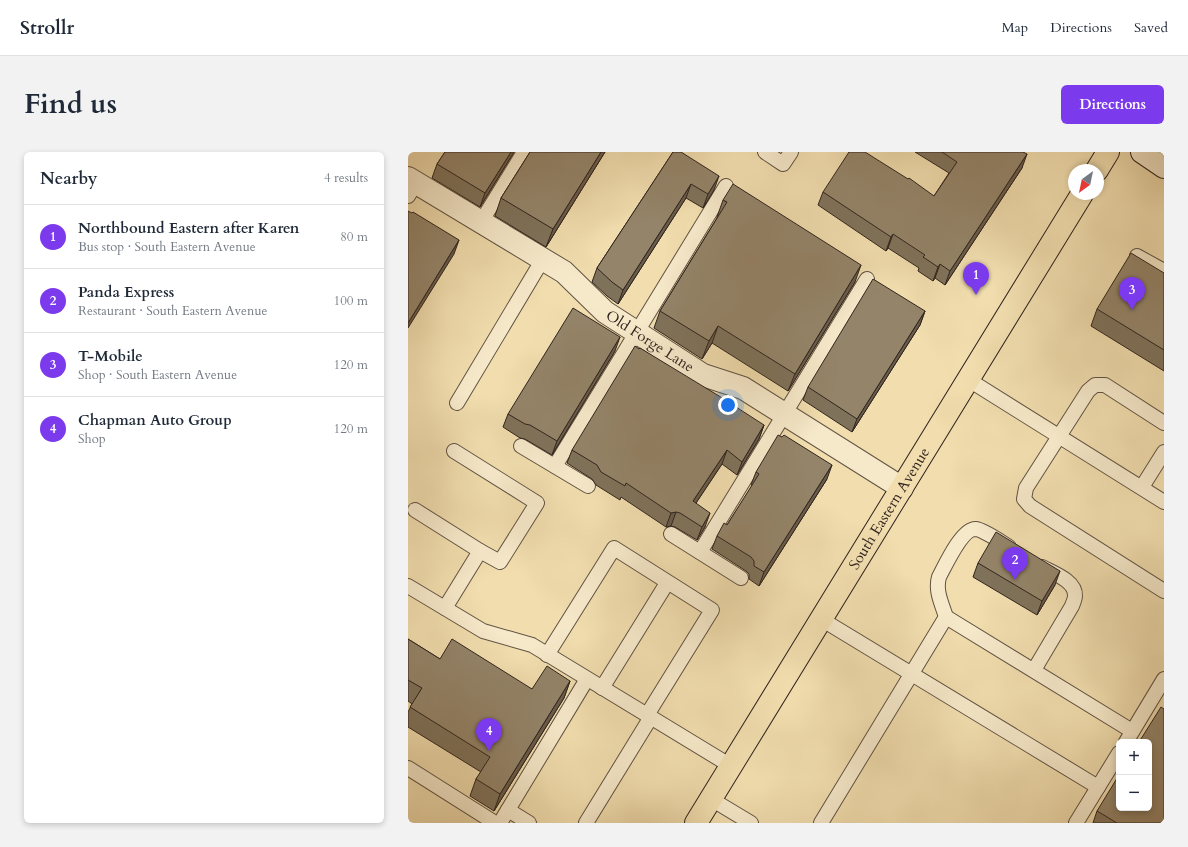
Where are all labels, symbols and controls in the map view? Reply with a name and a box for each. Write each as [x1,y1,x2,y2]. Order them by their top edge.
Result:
text: Strollr [20,15,74,41]
text: Map [1002,18,1028,37]
text: Directions [1050,18,1112,37]
text: Saved [1134,18,1168,37]
text: Find us [24,85,117,123]
button: Directions [1061,85,1164,124]
north arrow [1068,164,1104,200]
text: Nearby [40,167,97,190]
text: 4 results [324,169,368,187]
text: Northbound Eastern after Karen [78,218,299,238]
text: 1 [50,228,56,246]
text: 80 m [340,228,368,246]
text: Bus stop · South Eastern Avenue [78,238,256,256]
pin: 1 [963,262,989,295]
pin: 3 [1119,277,1145,310]
text: Panda Express [78,282,174,302]
text: 2 [50,292,56,310]
text: 100 m [334,292,368,310]
text: Restaurant · South Eastern Avenue [78,302,267,320]
street label: Old Forge Lane [602,305,698,377]
text: T-Mobile [78,346,143,366]
text: 3 [50,356,56,374]
text: 120 m [334,356,368,374]
text: Shop · South Eastern Avenue [78,366,237,384]
your location [718,395,738,415]
text: Chapman Auto Group [78,410,232,430]
text: 4 [50,420,56,438]
text: 120 m [334,420,368,438]
text: Shop [78,430,106,448]
street label: South Eastern Avenue [844,443,934,573]
pin: 2 [1002,547,1028,580]
pin: 4 [476,718,502,751]
map controls [1116,739,1152,811]
button: + [1116,739,1152,775]
button: − [1116,775,1152,811]

